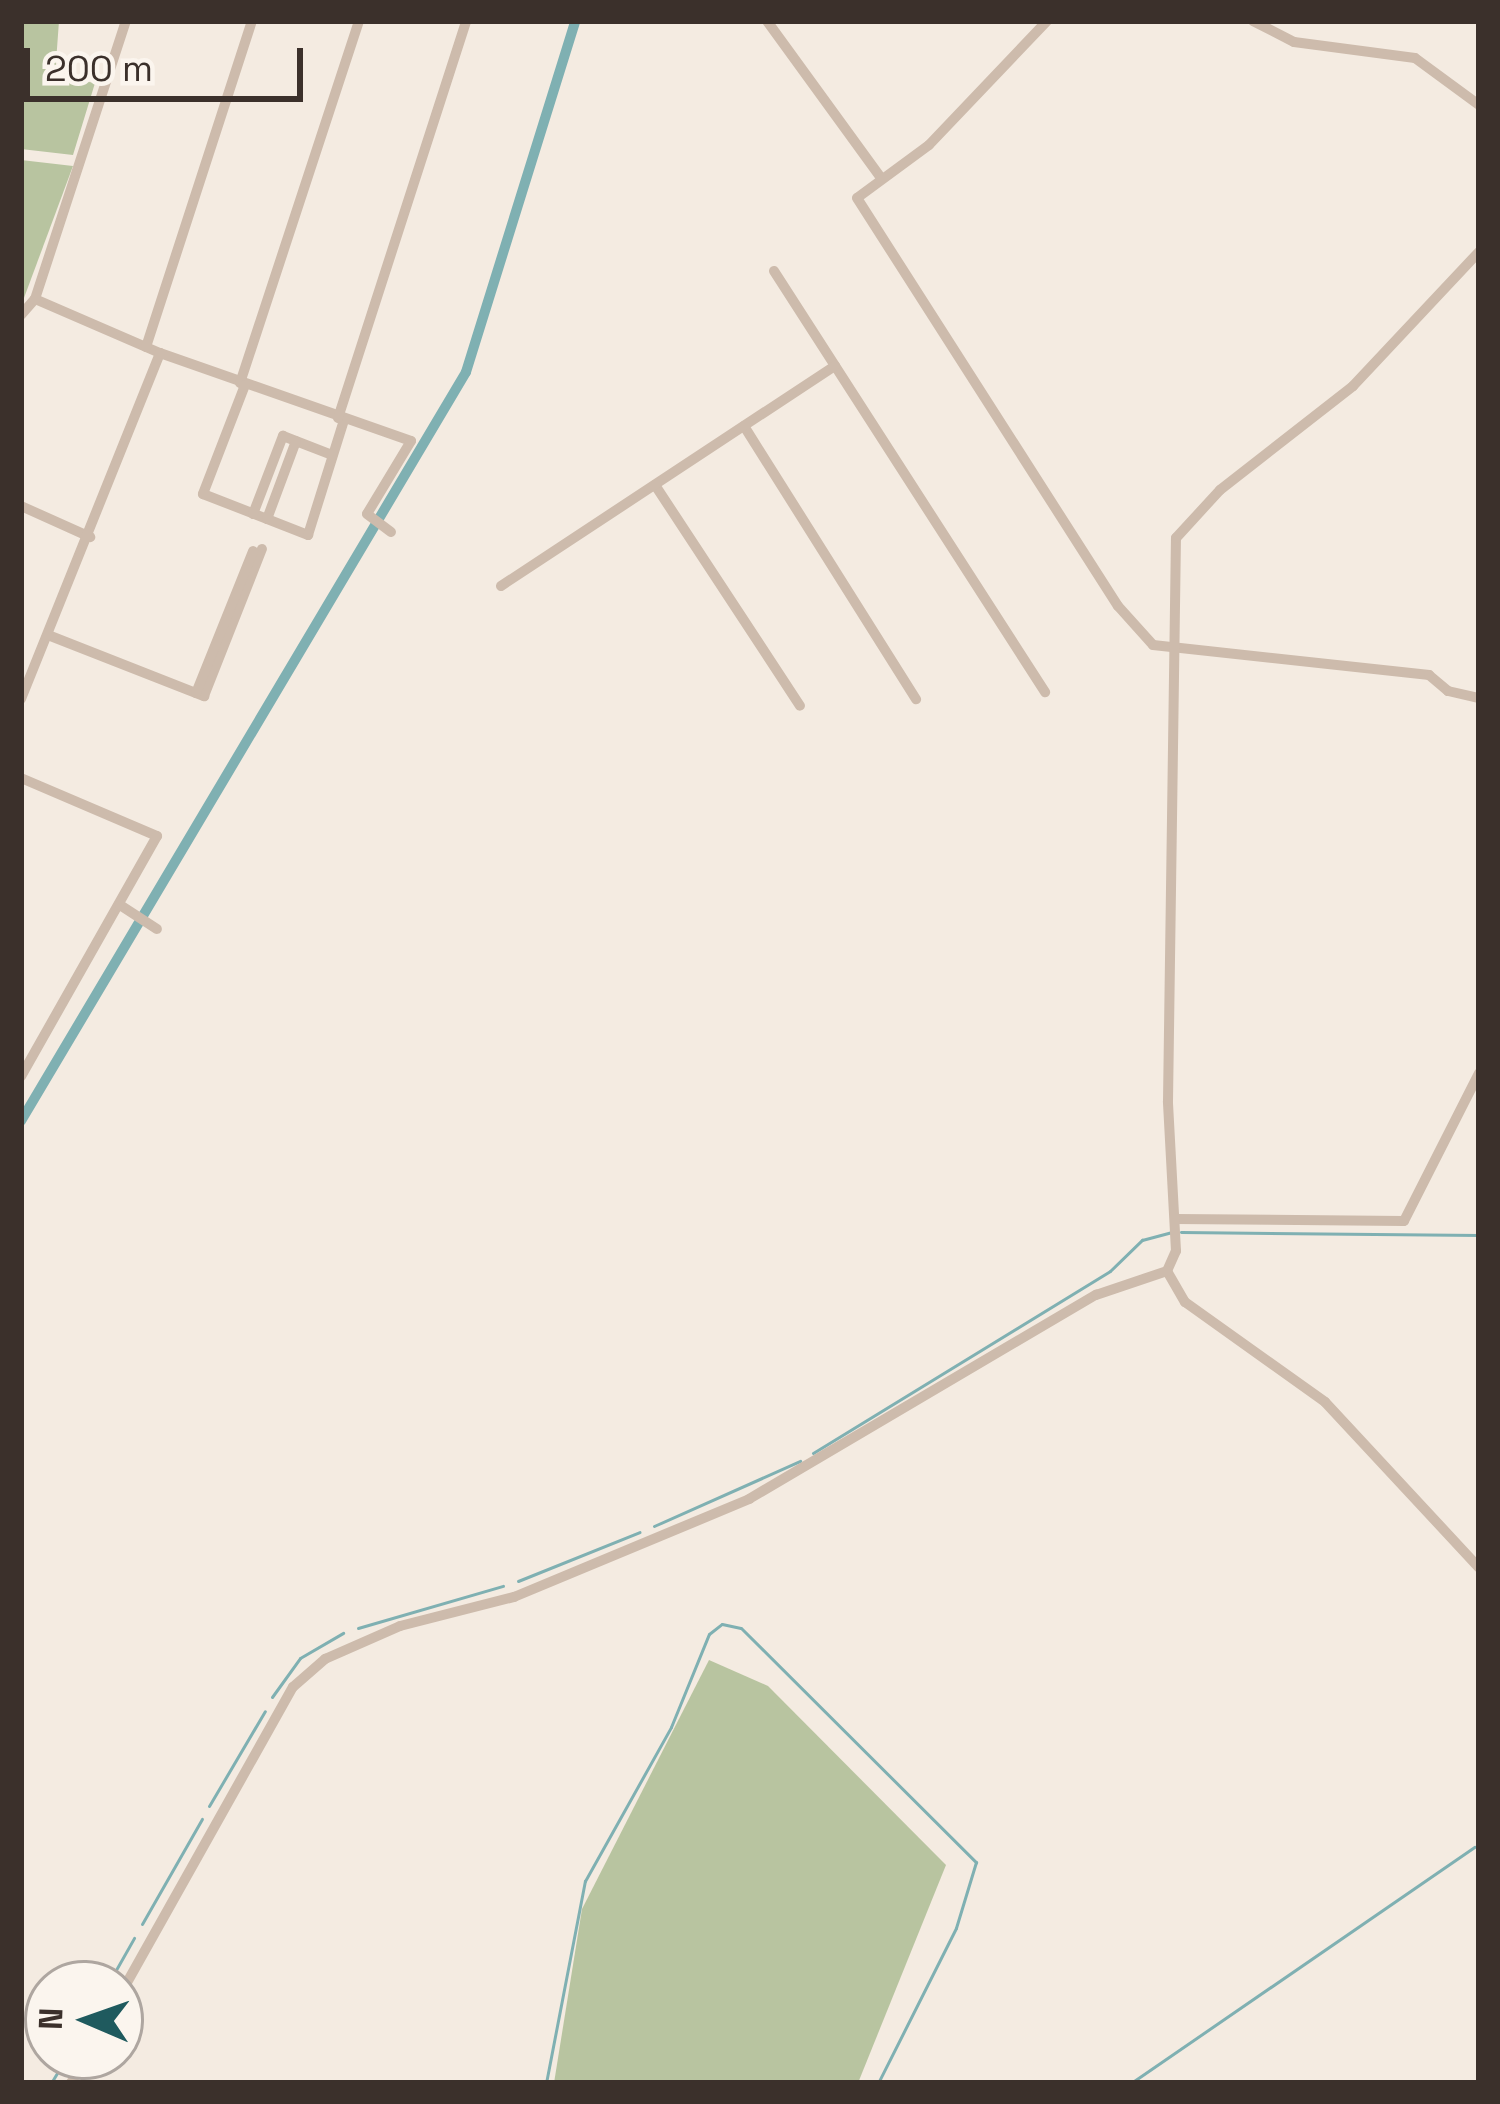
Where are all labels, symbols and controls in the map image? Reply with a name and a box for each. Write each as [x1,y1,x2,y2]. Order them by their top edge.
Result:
scale bar [30,24,309,98]
text: 200 m [45,46,153,92]
north arrow [24,1960,144,2080]
text: N [30,2007,72,2031]

